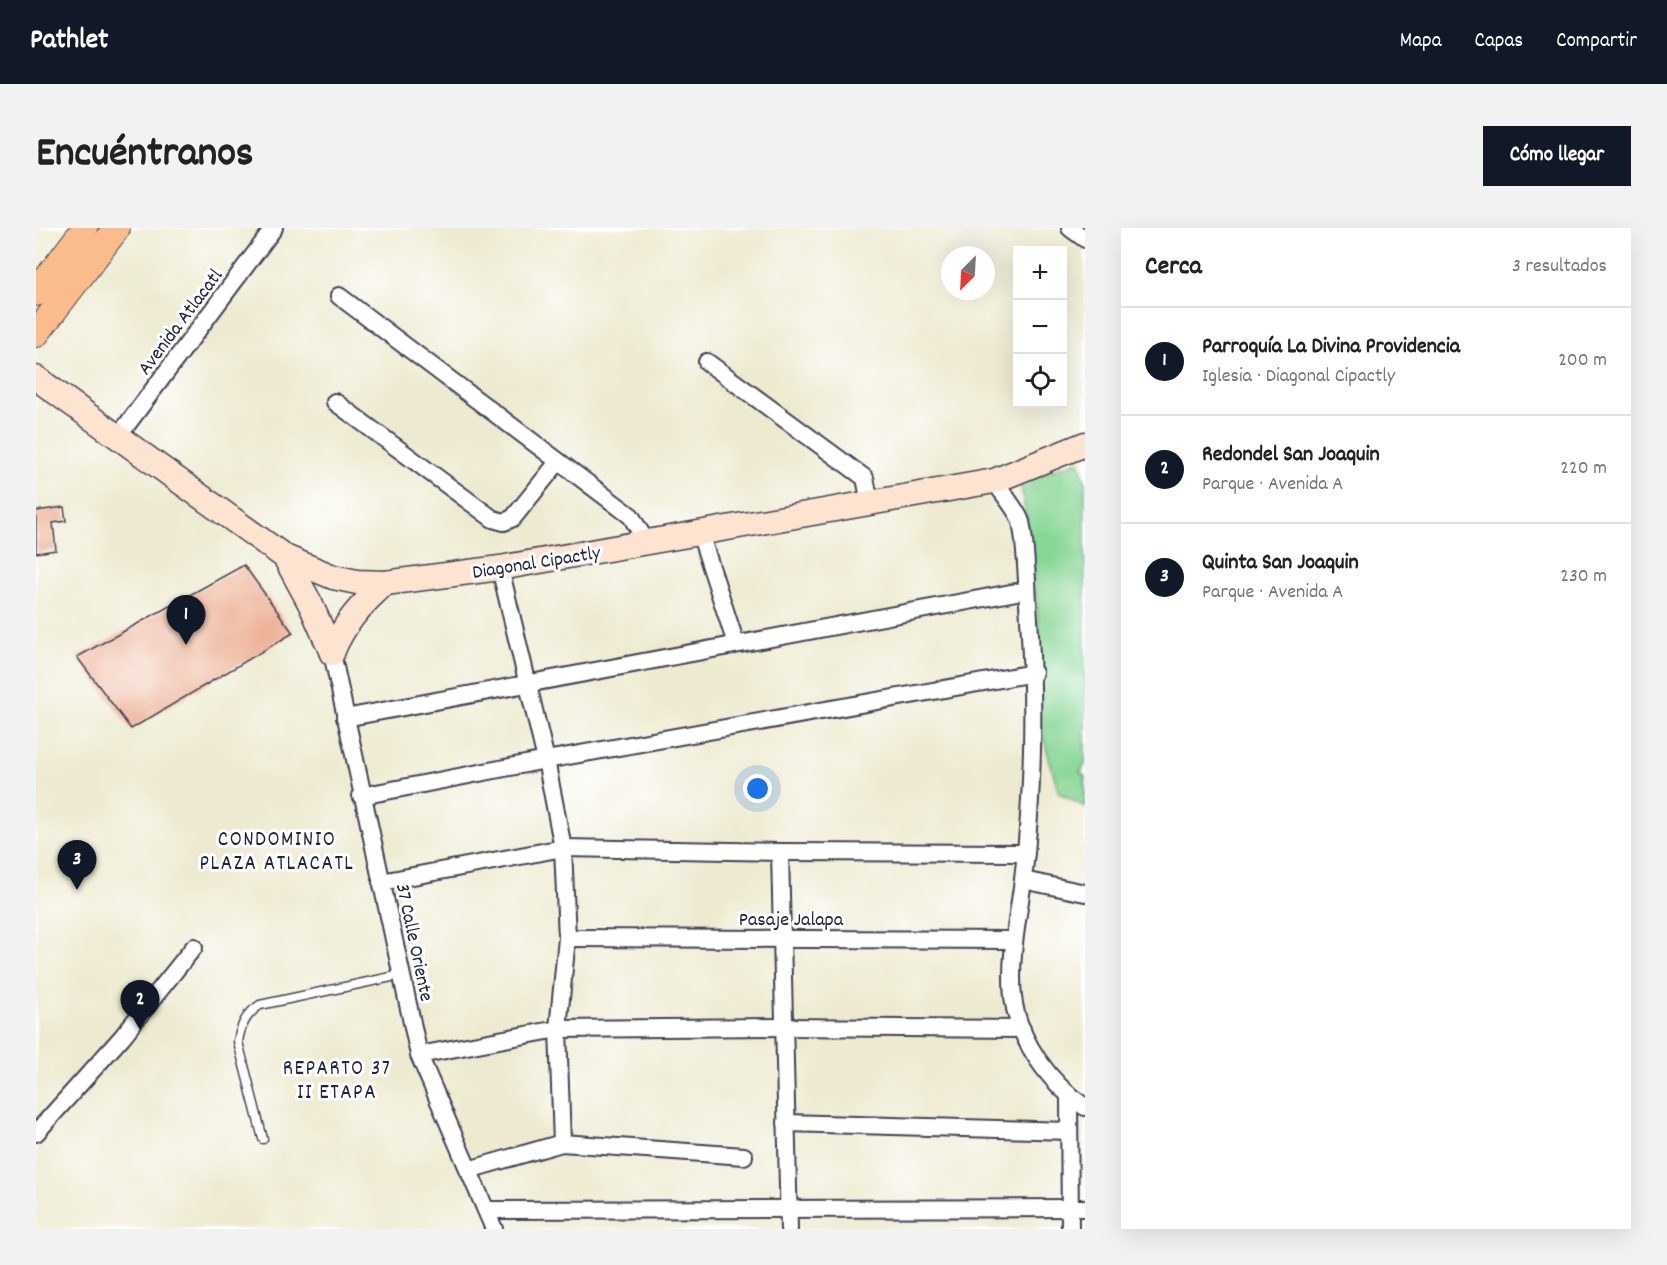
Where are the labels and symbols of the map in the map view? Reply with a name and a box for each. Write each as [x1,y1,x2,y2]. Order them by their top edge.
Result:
north arrow [941,246,995,300]
street label: Avenida Atlacatl [132,264,231,382]
street label: Diagonal Cipactly [470,540,603,588]
pin: 1 [166,596,206,645]
your location [743,774,772,803]
district label: CONDOMINIO PLAZA ATLACATL [200,826,354,880]
pin: 3 [58,840,96,890]
street label: 37 Calle Oriente [387,881,439,1004]
street label: Pasaje Jalapa [739,907,844,935]
pin: 2 [120,980,160,1030]
district label: REPARTO 37 II ETAPA [283,1055,391,1109]

